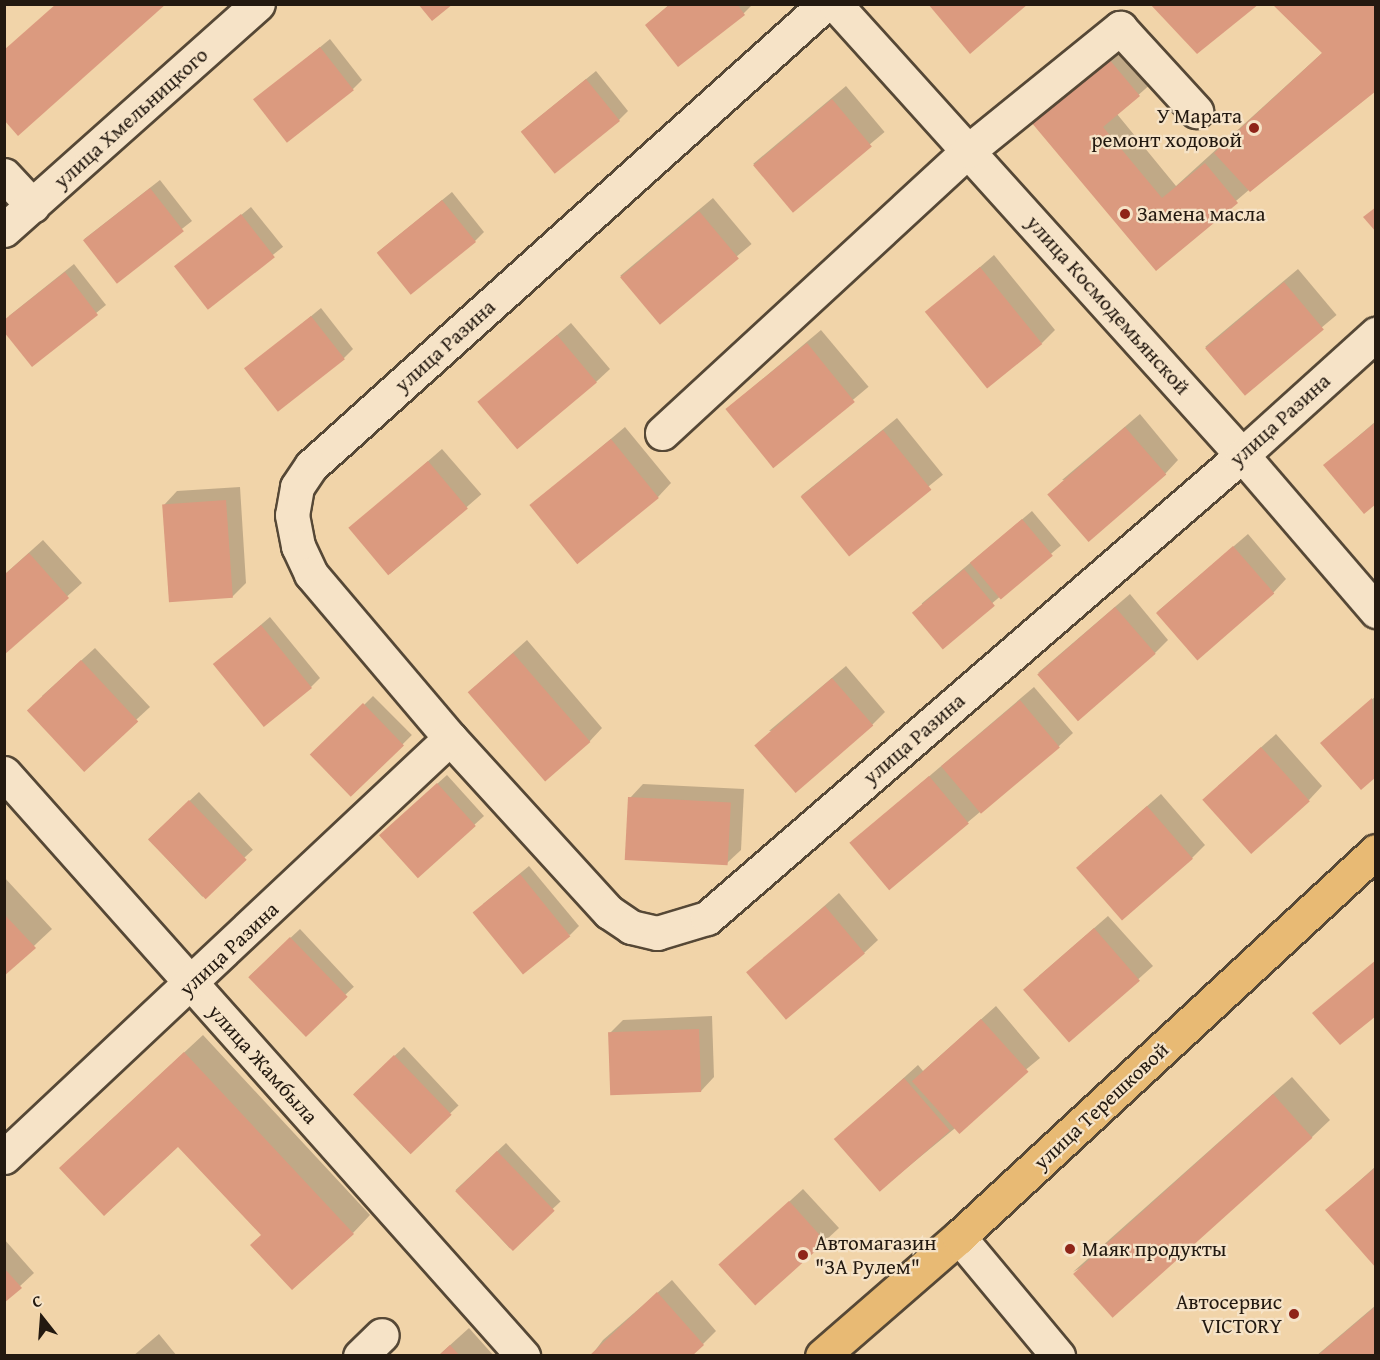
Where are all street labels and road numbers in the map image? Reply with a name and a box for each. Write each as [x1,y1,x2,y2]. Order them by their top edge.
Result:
street label: улица Хмельницкого [49,42,213,194]
street label: улица Космодемьянской [1021,210,1195,400]
street label: улица Разина [390,294,500,398]
street label: улица Разина [1225,368,1335,472]
street label: улица Разина [858,688,970,790]
street label: улица Разина [174,897,284,1001]
street label: улица Жамбыла [203,999,323,1129]
street label: улица Терешковой [1028,1037,1174,1175]

